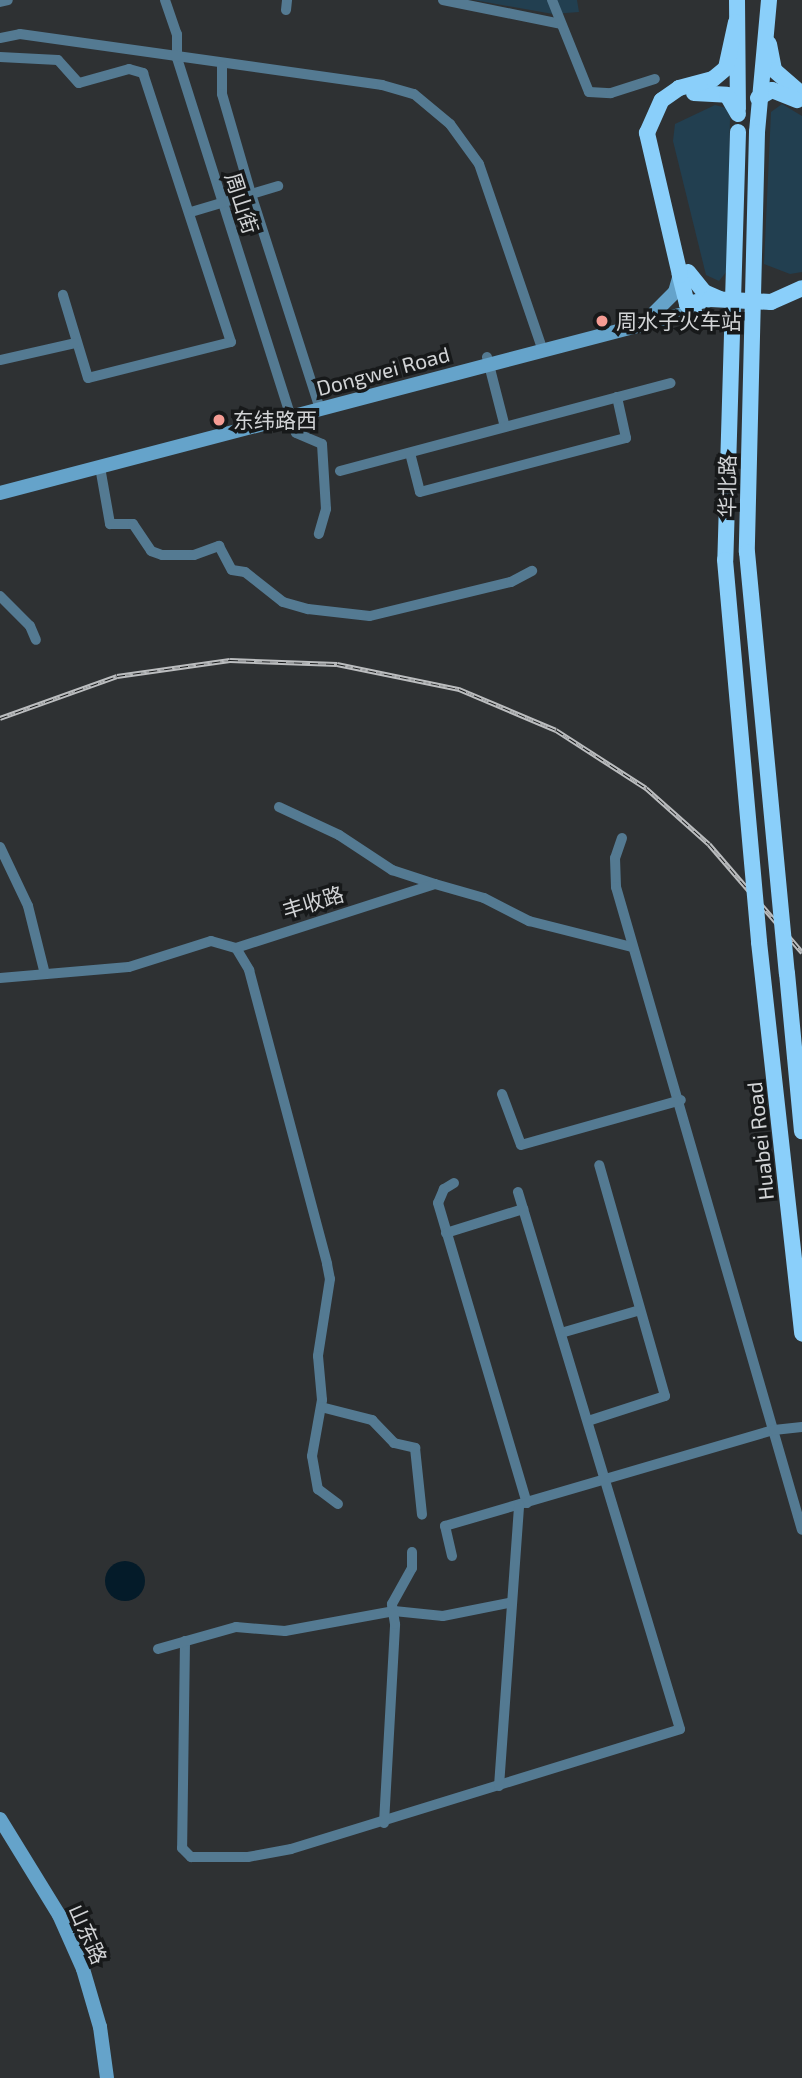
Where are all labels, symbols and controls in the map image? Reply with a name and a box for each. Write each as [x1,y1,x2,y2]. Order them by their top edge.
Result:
street label: 周山街 [220,169,264,237]
place label: 周水子火车站 [616,308,742,334]
marker: 周水子火车站 [594,313,610,329]
street label: Dongwei Road [314,341,452,401]
place label: 东纬路西 [233,407,317,433]
marker: 东纬路西 [211,412,227,428]
street label: 华北路 [714,454,740,518]
street label: 丰收路 [279,881,347,923]
street label: Huabei Road [741,1080,779,1202]
street label: 山东路 [64,1900,112,1968]

